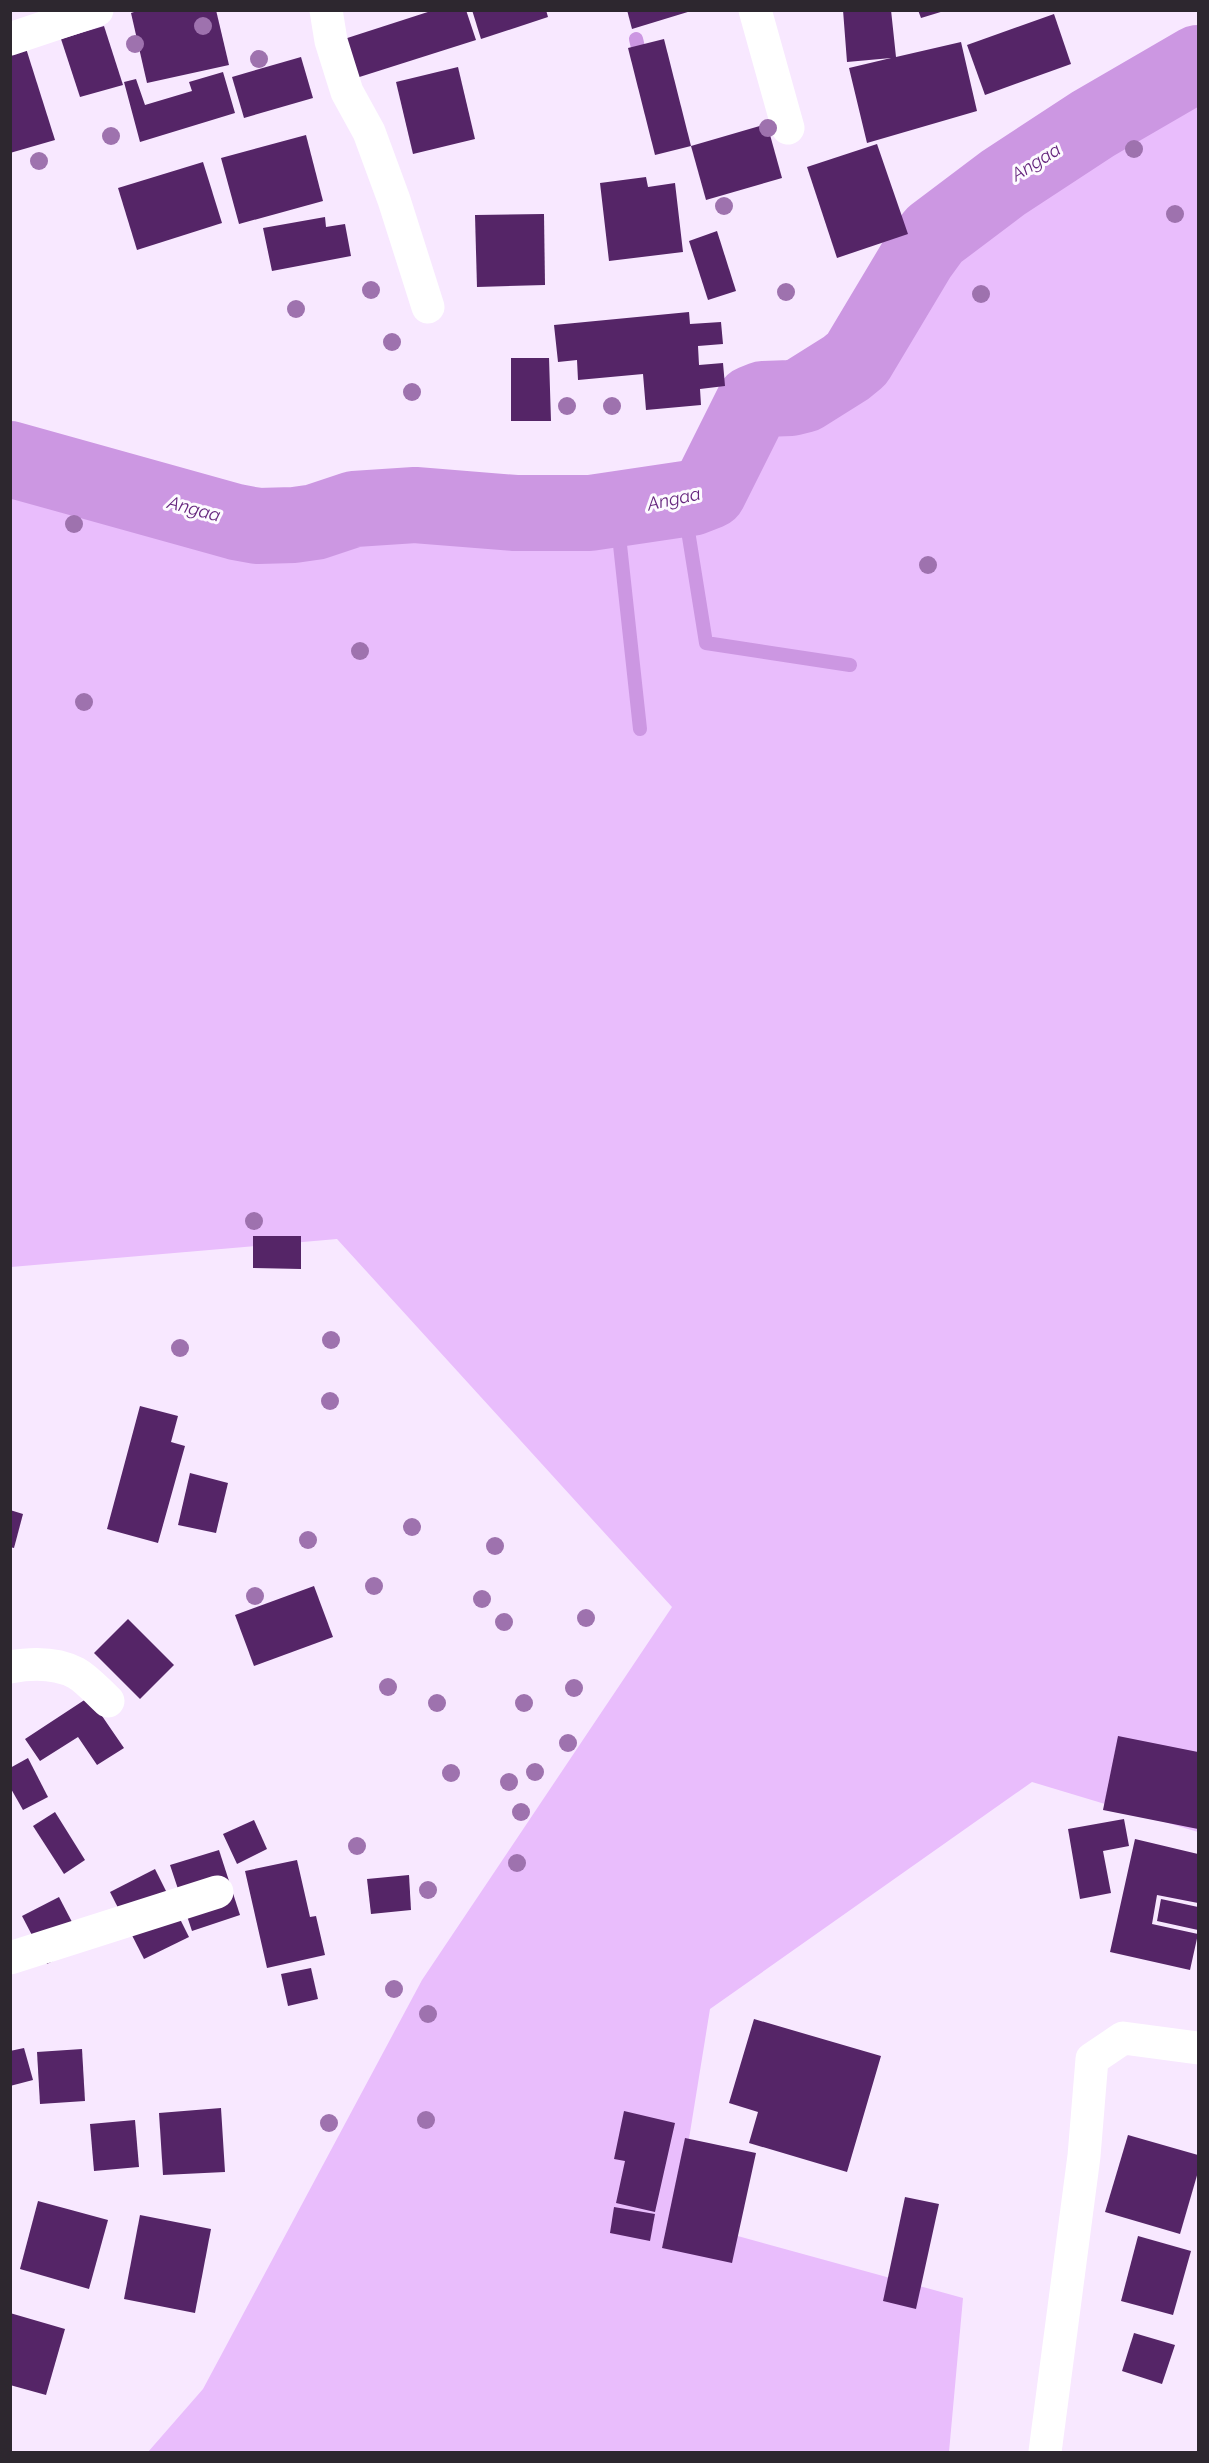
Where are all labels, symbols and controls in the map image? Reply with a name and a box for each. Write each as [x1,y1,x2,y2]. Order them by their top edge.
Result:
water label: Angaa [1006,138,1064,185]
water label: Angaa [644,483,703,515]
water label: Angaa [164,491,223,526]

